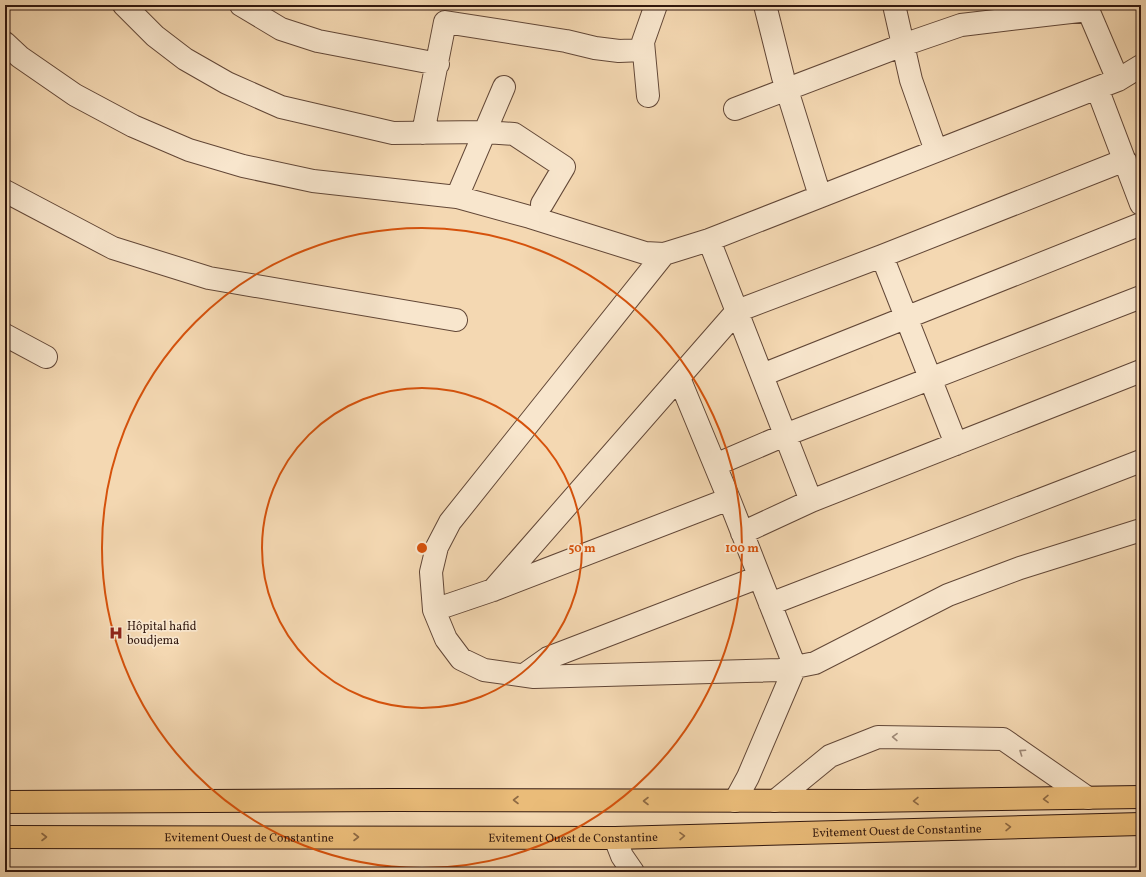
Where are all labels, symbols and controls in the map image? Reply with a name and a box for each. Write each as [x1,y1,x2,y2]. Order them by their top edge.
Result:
centre of rings [415,541,429,555]
text: 50 m [568,541,596,557]
text: 100 m [725,541,759,557]
place label: Hôpital hafid boudjema [127,619,197,649]
hospital icon: Hôpital hafid boudjema [108,625,124,641]
one-way arrow [892,733,898,741]
one-way arrow [1019,749,1026,756]
one-way arrow [1043,795,1049,803]
one-way arrow [513,796,519,804]
one-way arrow [913,796,919,805]
one-way arrow [643,797,649,805]
street label: Evitement Ouest de Constantine [812,821,982,842]
one-way arrow [1005,823,1011,831]
street label: Evitement Ouest de Constantine [164,830,334,847]
street label: Evitement Ouest de Constantine [488,830,658,847]
one-way arrow [679,832,685,840]
one-way arrow [41,833,47,841]
one-way arrow [353,833,359,841]

